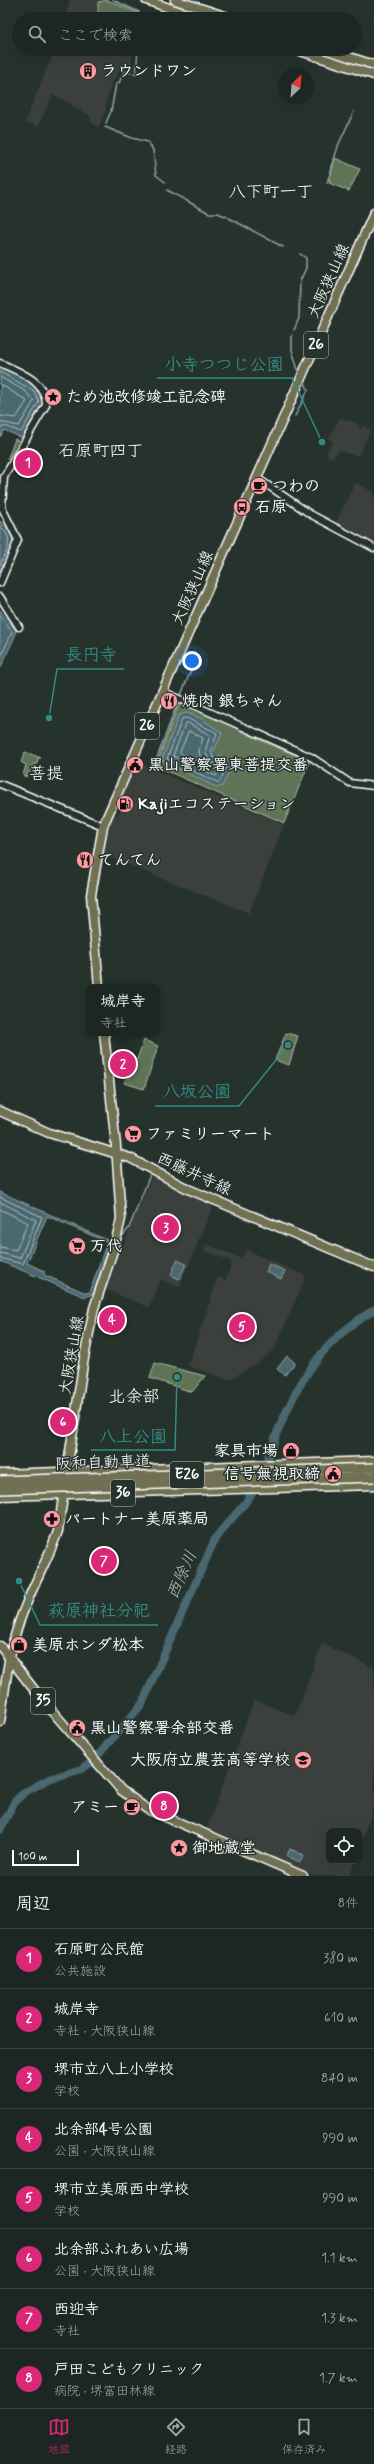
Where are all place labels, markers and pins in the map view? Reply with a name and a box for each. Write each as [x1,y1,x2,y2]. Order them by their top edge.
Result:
building icon: ラウンドワン [78,61,98,81]
place label: ラウンドワン [101,61,197,82]
callout: 小寺つつじ公園 [157,349,292,378]
place icon: ため池改修竣工記念碑 [43,387,63,407]
place label: ため池改修竣工記念碑 [66,387,226,408]
pin: 1 [15,448,41,478]
cafe icon: つわの [249,476,269,496]
place label: つわの [272,476,320,497]
bus stop icon: 石原 [232,497,252,517]
place label: 石原 [255,497,287,518]
callout: 長円寺 [57,640,124,669]
restaurant icon: 焼肉 銀ちゃん [159,691,179,711]
place label: 焼肉 銀ちゃん [182,691,282,712]
public building icon: 黒山警察署東菩提交番 [125,755,145,775]
place label: 黒山警察署東菩提交番 [148,755,308,776]
fuel station icon: Kajiエコステーション [115,794,135,814]
place label: Kajiエコステーション [138,794,296,815]
restaurant icon: てんてん [75,850,95,870]
place label: てんてん [98,850,161,871]
pin: 2 [110,1049,136,1079]
callout: 八坂公園 [155,1077,239,1106]
supermarket icon: ファミリーマート [123,1124,143,1144]
place label: ファミリーマート [146,1124,275,1145]
pin: 3 [153,1213,179,1243]
supermarket icon: 万代 [67,1236,87,1256]
place label: 万代 [90,1236,122,1257]
pin: 4 [99,1305,125,1335]
pin: 5 [229,1312,255,1342]
pin: 6 [50,1407,76,1437]
callout: 八上公園 [91,1421,175,1450]
place label: 家具市場 [214,1441,278,1462]
shop icon: 家具市場 [281,1441,301,1461]
place label: 信号無視取締 [224,1464,320,1485]
public building icon: 信号無視取締 [323,1464,343,1484]
pharmacy icon: パートナー美原薬局 [42,1509,62,1529]
place label: パートナー美原薬局 [65,1509,209,1530]
pin: 7 [91,1546,117,1576]
callout: 萩原神社分祀 [40,1596,158,1625]
shop icon: 美原ホンダ松本 [9,1635,29,1655]
place label: 美原ホンダ松本 [32,1635,144,1656]
public building icon: 黒山警察署余部交番 [67,1718,87,1738]
place label: 黒山警察署余部交番 [90,1718,234,1739]
place label: 大阪府立農芸高等学校 [130,1750,290,1771]
school or university icon: 大阪府立農芸高等学校 [293,1750,313,1770]
pin: 8 [151,1791,177,1821]
place label: アミー [71,1797,119,1818]
cafe icon: アミー [122,1797,142,1817]
place icon: 御地蔵堂 [169,1838,189,1858]
place label: 御地蔵堂 [192,1838,256,1859]

